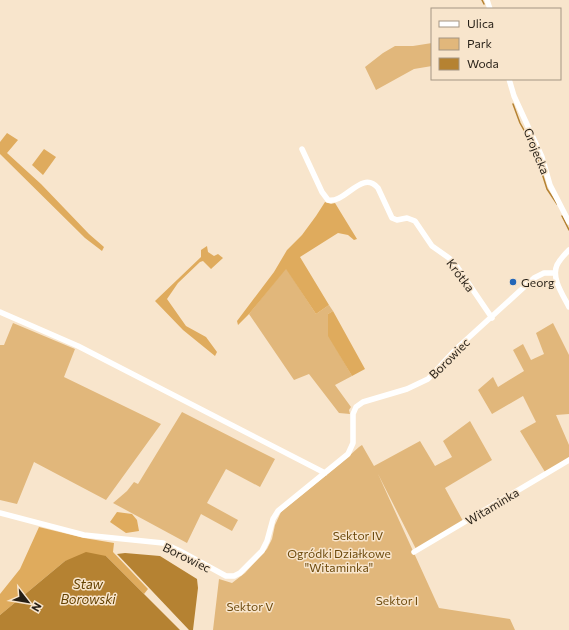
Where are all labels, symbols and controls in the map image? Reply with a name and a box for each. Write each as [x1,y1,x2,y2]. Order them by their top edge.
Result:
legend [431,8,561,80]
text: Ulica [467,16,494,30]
text: Park [467,36,493,50]
text: Woda [467,56,499,70]
street label: Grojecka [521,126,553,176]
street label: Krótka [444,256,478,294]
place label: Georg [521,275,555,289]
marker: Georg [508,277,518,287]
street label: Borowiec [426,335,472,381]
street label: Witaminka [463,485,521,527]
park label: Sektor IV [333,528,383,542]
street label: Borowiec [161,539,213,575]
park label: Ogródki Działkowe "Witaminka" [287,546,391,574]
water label: Staw Borowski [60,576,116,607]
north arrow [8,582,48,622]
park label: Sektor I [376,593,418,607]
park label: Sektor V [226,599,274,613]
text: N [29,601,45,614]

